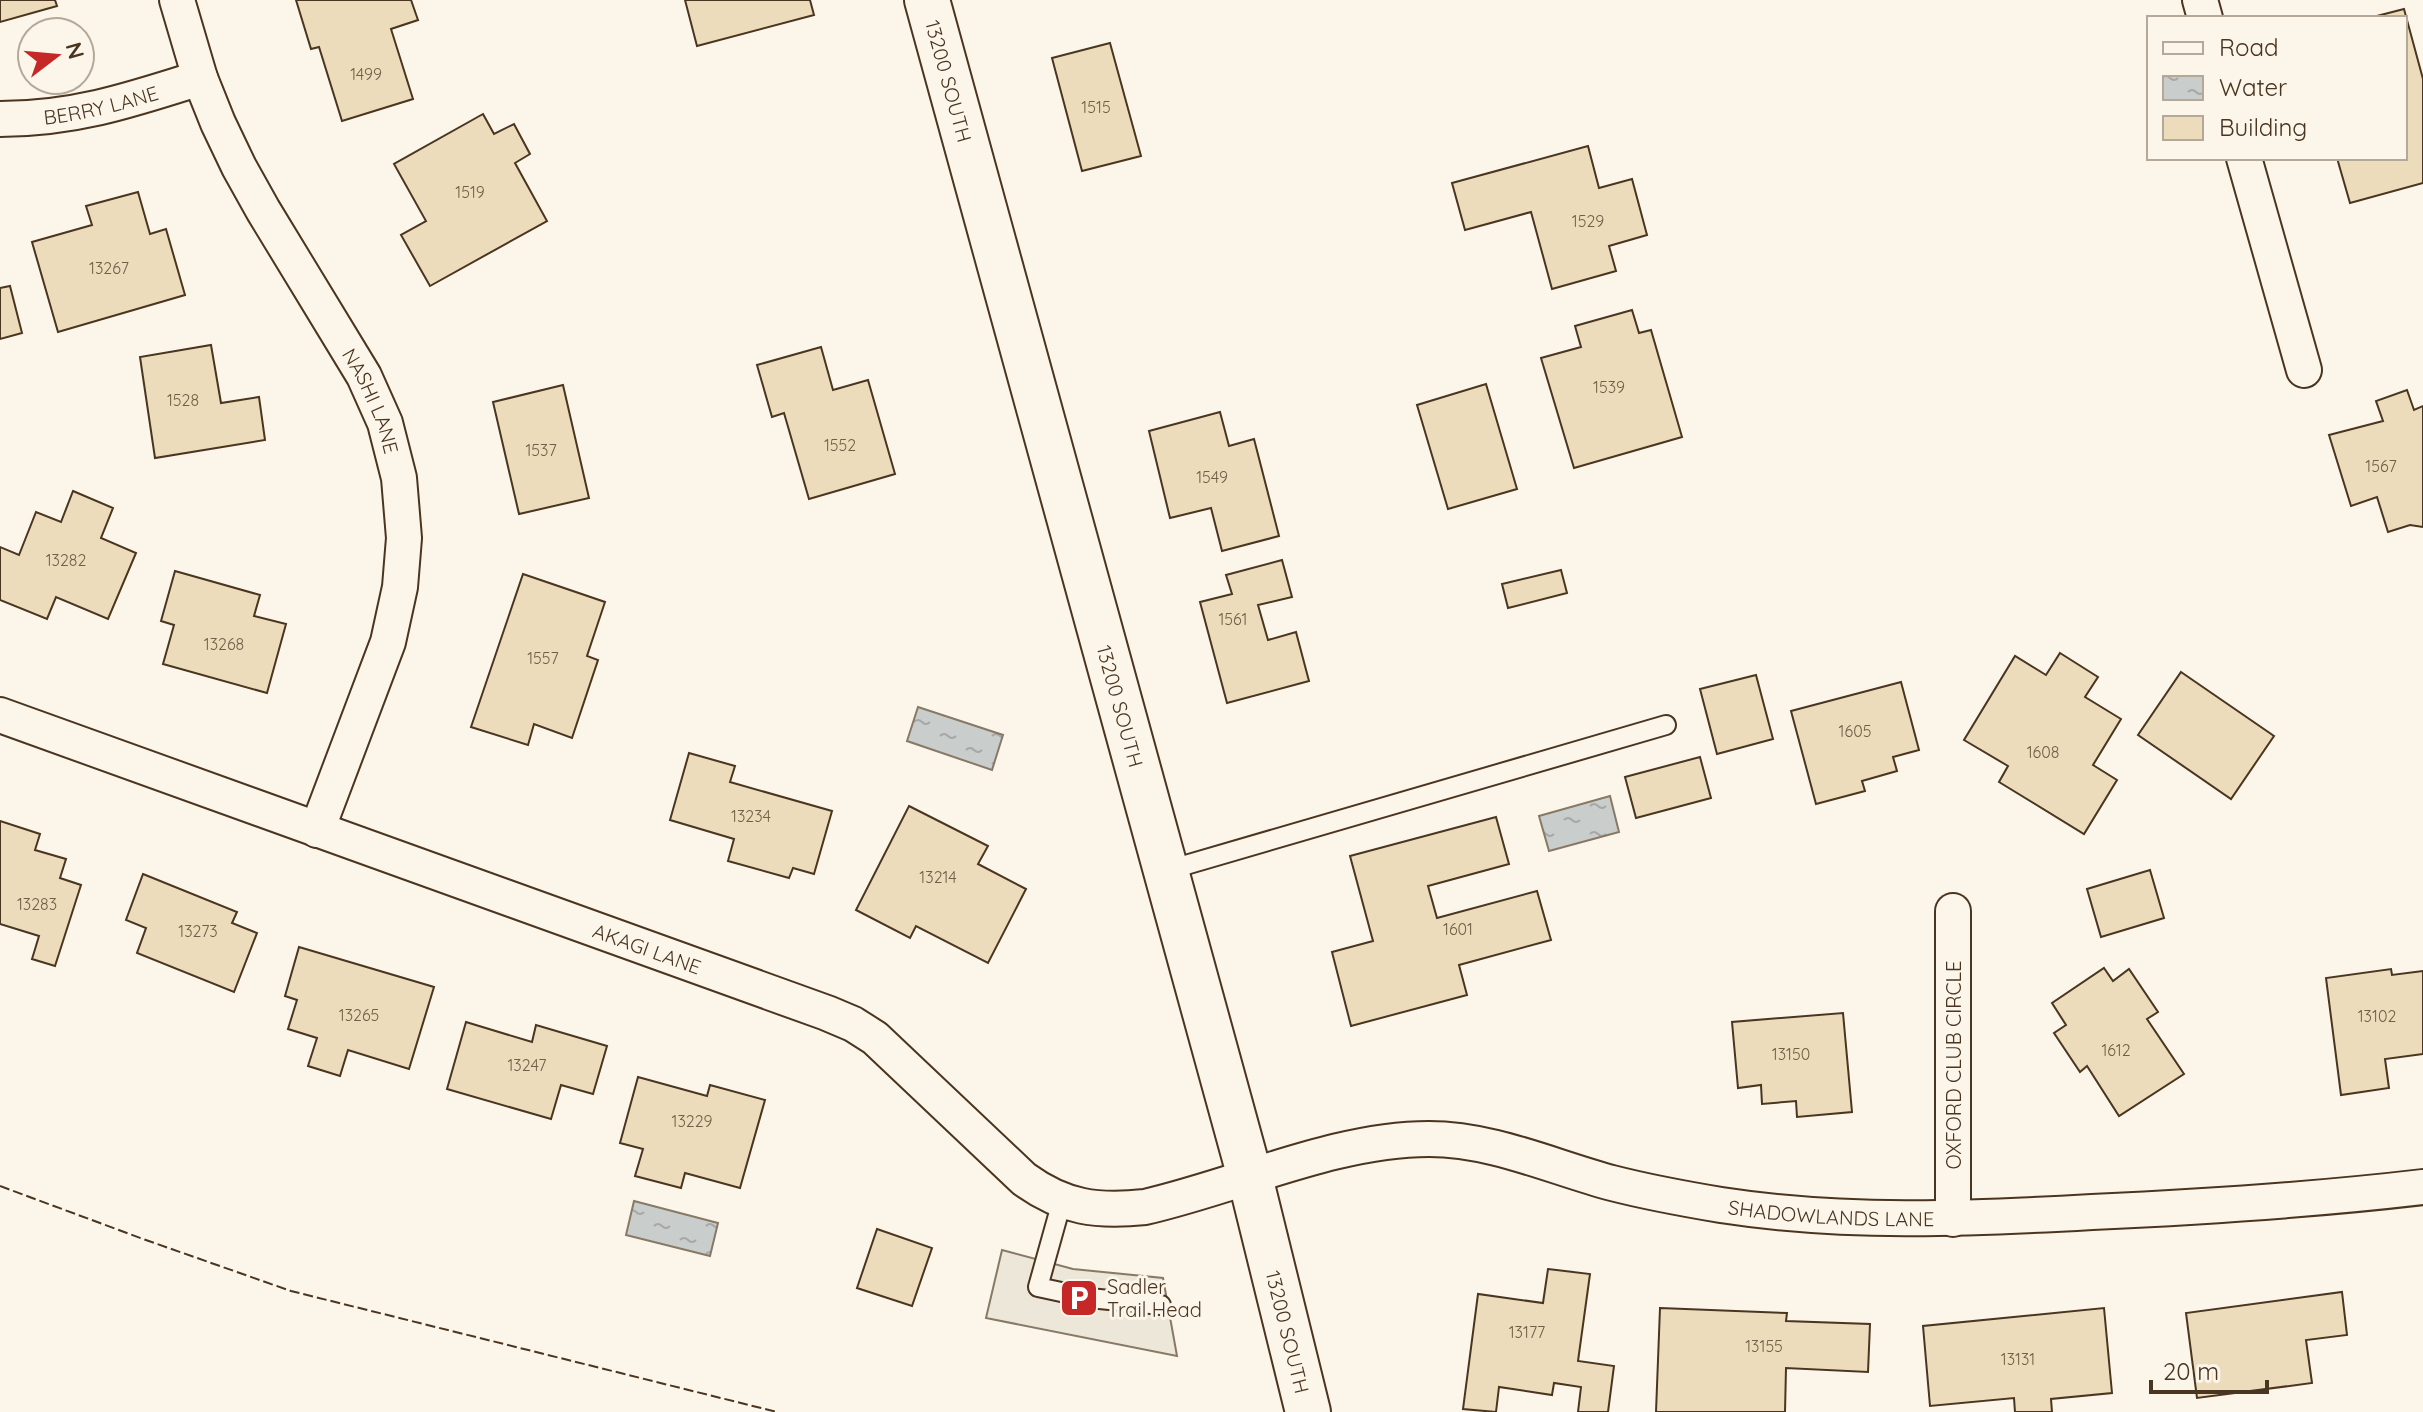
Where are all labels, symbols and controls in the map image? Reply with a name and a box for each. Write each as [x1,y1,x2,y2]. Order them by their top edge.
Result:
north arrow [16,16,96,96]
legend [2147,16,2407,160]
street label: 13200 SOUTH [921,17,978,145]
text: Road [2219,32,2279,62]
text: N [60,39,91,62]
house number: 1499 [350,64,382,84]
text: Water [2219,72,2287,102]
street label: BERRY LANE [42,79,161,129]
house number: 1515 [1081,97,1111,117]
text: Building [2219,112,2307,142]
house number: 1519 [455,182,485,202]
house number: 1529 [1572,211,1604,231]
house number: 13267 [89,258,129,278]
street label: NASHI LANE [337,343,405,456]
house number: 1539 [1593,377,1625,397]
house number: 1528 [167,390,199,410]
house number: 1552 [824,435,856,455]
house number: 1537 [525,440,557,460]
house number: 1567 [2365,456,2397,476]
house number: 1549 [1196,467,1228,487]
house number: 13282 [46,550,86,570]
house number: 1561 [1218,609,1248,629]
house number: 13268 [204,634,244,654]
street label: 13200 SOUTH [1092,642,1149,770]
house number: 1557 [527,648,559,668]
house number: 1605 [1839,721,1871,741]
house number: 1608 [2027,742,2059,762]
house number: 13234 [731,806,771,826]
house number: 13214 [919,867,957,887]
house number: 13283 [17,894,57,914]
street label: AKAGI LANE [590,917,705,979]
house number: 1601 [1443,919,1473,939]
house number: 13273 [178,921,218,941]
street label: OXFORD CLUB CIRCLE [1941,961,1966,1169]
house number: 13265 [339,1005,379,1025]
house number: 13102 [2358,1006,2396,1026]
house number: 1612 [2101,1040,2131,1060]
house number: 13150 [1772,1044,1810,1064]
house number: 13247 [507,1055,547,1075]
house number: 13229 [672,1111,713,1131]
street label: SHADOWLANDS LANE [1727,1194,1934,1231]
street label: 13200 SOUTH [1261,1268,1315,1396]
place label: Sadler Trail Head [1107,1274,1202,1322]
parking icon: Sadler Trail Head [1058,1277,1100,1319]
house number: 13177 [1509,1322,1545,1342]
house number: 13155 [1745,1336,1783,1356]
scale bar [2151,1344,2267,1394]
house number: 13131 [2001,1349,2035,1369]
text: 20 m [2163,1356,2219,1386]

